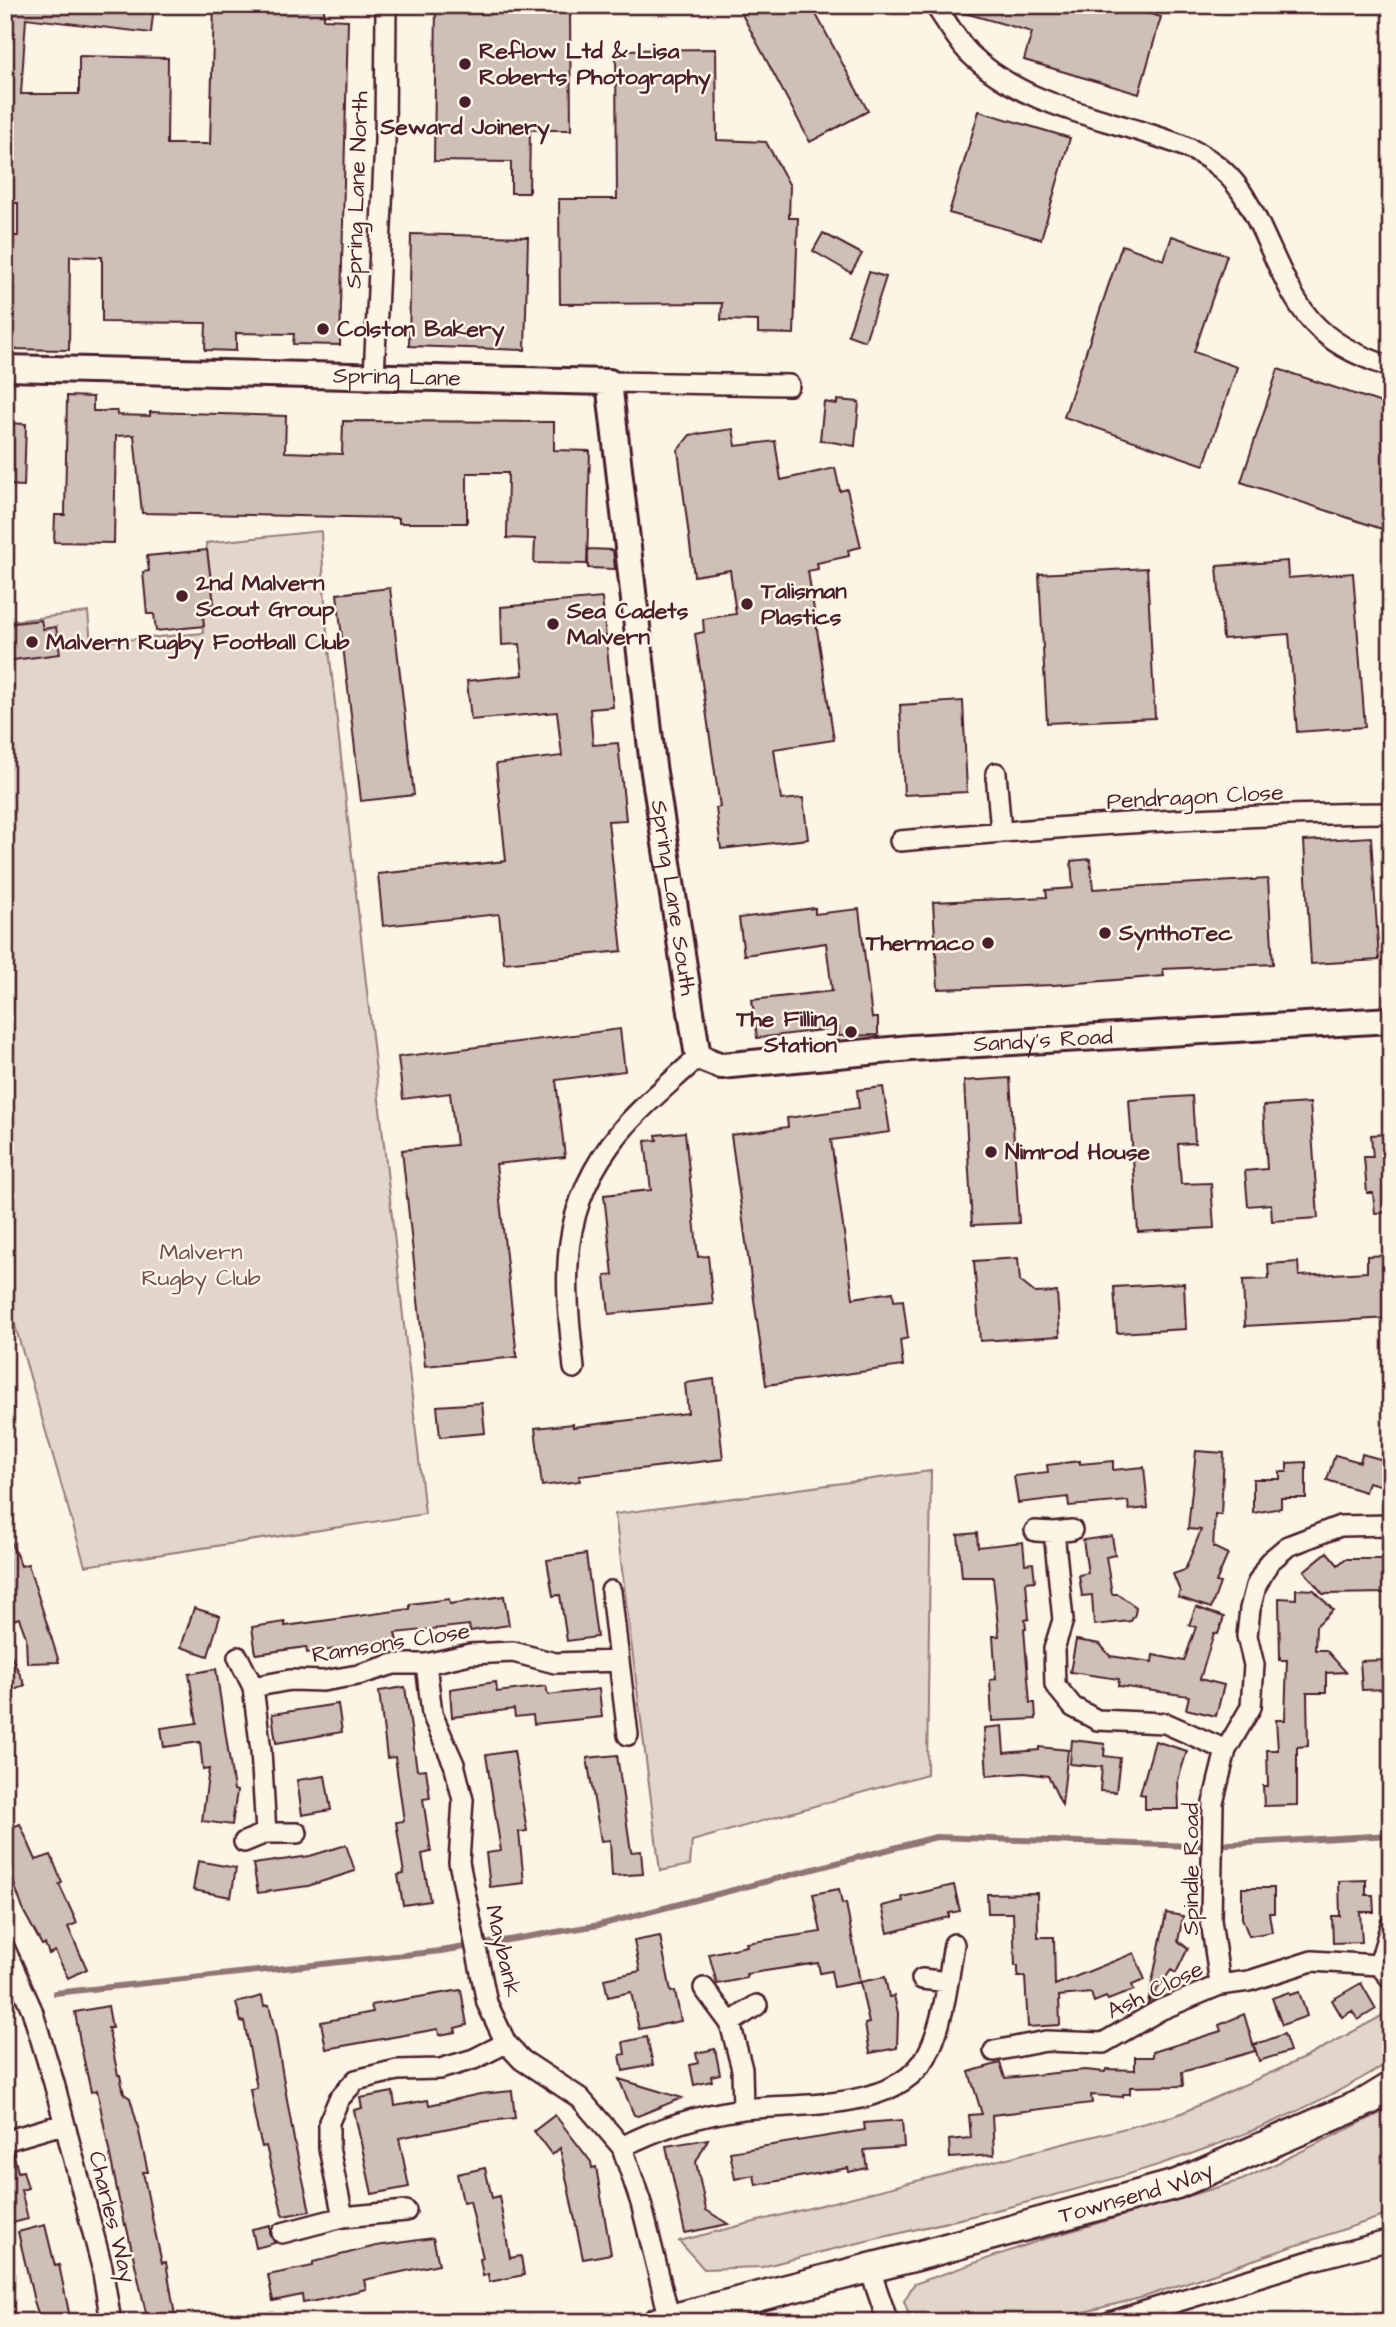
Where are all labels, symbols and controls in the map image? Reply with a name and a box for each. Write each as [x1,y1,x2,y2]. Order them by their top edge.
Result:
place label: Reflow Ltd & Lisa Roberts Photography [479,35,711,95]
marker: Reflow Ltd & Lisa Roberts Photography [457,56,473,72]
street label: Spring Lane North [338,90,377,289]
marker: Seward Joinery [457,94,473,110]
place label: Seward Joinery [379,111,550,145]
place label: Colston Bakery [337,313,505,347]
marker: Colston Bakery [315,321,331,337]
street label: Spring Lane [333,360,461,395]
place label: 2nd Malvern Scout Group [195,567,335,625]
place label: Talisman Plastics [760,575,847,633]
marker: 2nd Malvern Scout Group [174,588,190,604]
place label: Sea Cadets Malvern [566,595,689,653]
marker: Talisman Plastics [739,596,755,612]
marker: Sea Cadets Malvern [545,616,561,632]
place label: Malvern Rugby Football Club [46,626,350,660]
marker: Malvern Rugby Football Club [24,634,40,650]
street label: Pendragon Close [1106,776,1284,819]
street label: Spring Lane South [642,798,704,998]
place label: SynthoTec [1118,917,1233,951]
marker: SynthoTec [1097,925,1113,941]
place label: Thermaco [865,927,974,959]
marker: Thermaco [980,935,996,951]
place label: The Filling Station [735,1003,837,1061]
street label: Sandy's Road [972,1020,1114,1060]
marker: The Filling Station [843,1024,859,1040]
place label: Nimrod House [1005,1136,1151,1168]
marker: Nimrod House [983,1144,999,1160]
park label: Malvern Rugby Club [141,1236,261,1295]
street label: Ramsons Close [310,1615,472,1671]
street label: Spindle Road [1175,1803,1207,1935]
street label: Maybank [476,1902,529,2000]
street label: Ash Close [1101,1953,1209,2027]
street label: Charles Way [79,2148,144,2287]
street label: Townsend Way [1055,2154,1219,2232]

